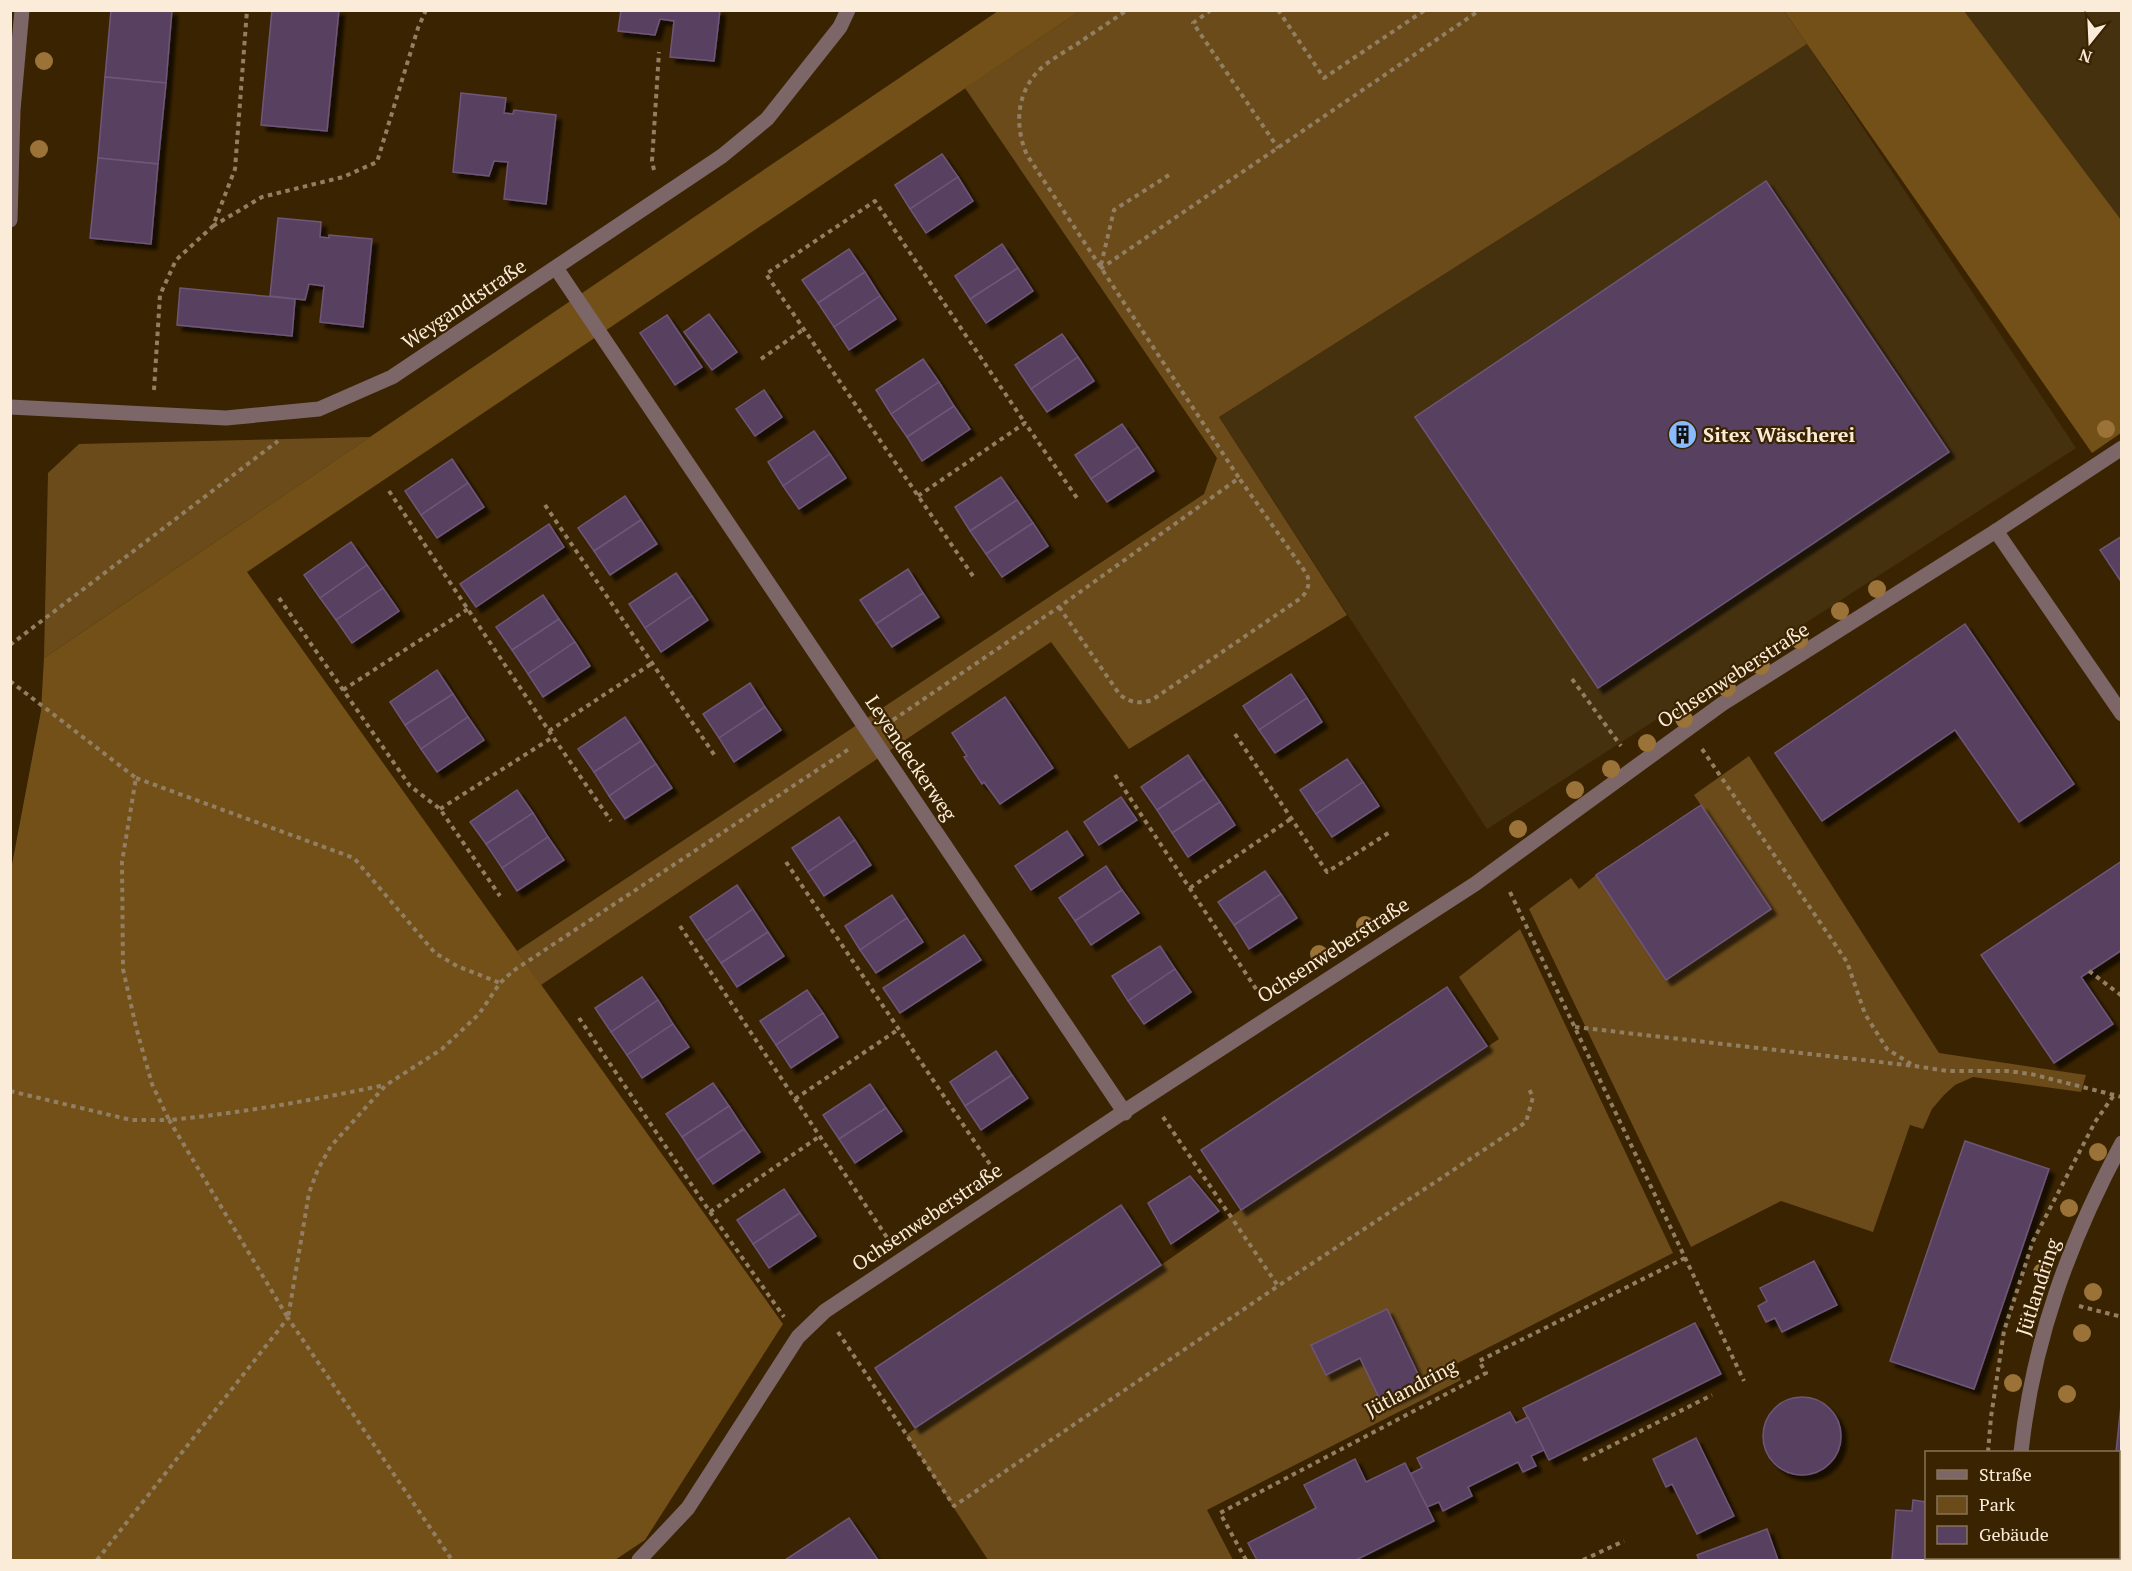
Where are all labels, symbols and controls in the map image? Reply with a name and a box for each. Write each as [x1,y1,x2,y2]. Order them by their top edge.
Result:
north arrow [2060,12,2120,72]
text: N [2076,44,2095,69]
street label: Weygandtstraße [396,252,531,355]
building icon: Sitex Wäscherei [1666,419,1698,451]
place label: Sitex Wäscherei [1703,421,1856,448]
street label: Ochsenweberstraße [1651,615,1814,734]
street label: Leyendeckerweg [859,690,964,826]
street label: Ochsenweberstraße [1251,890,1414,1009]
street label: Ochsenweberstraße [846,1156,1007,1277]
street label: Jütlandring [2009,1234,2066,1339]
street label: Jütlandring [1360,1352,1462,1423]
legend [1925,1451,2120,1559]
text: Straße [1979,1462,2032,1486]
text: Park [1979,1492,2016,1516]
text: Gebäude [1979,1522,2049,1546]

